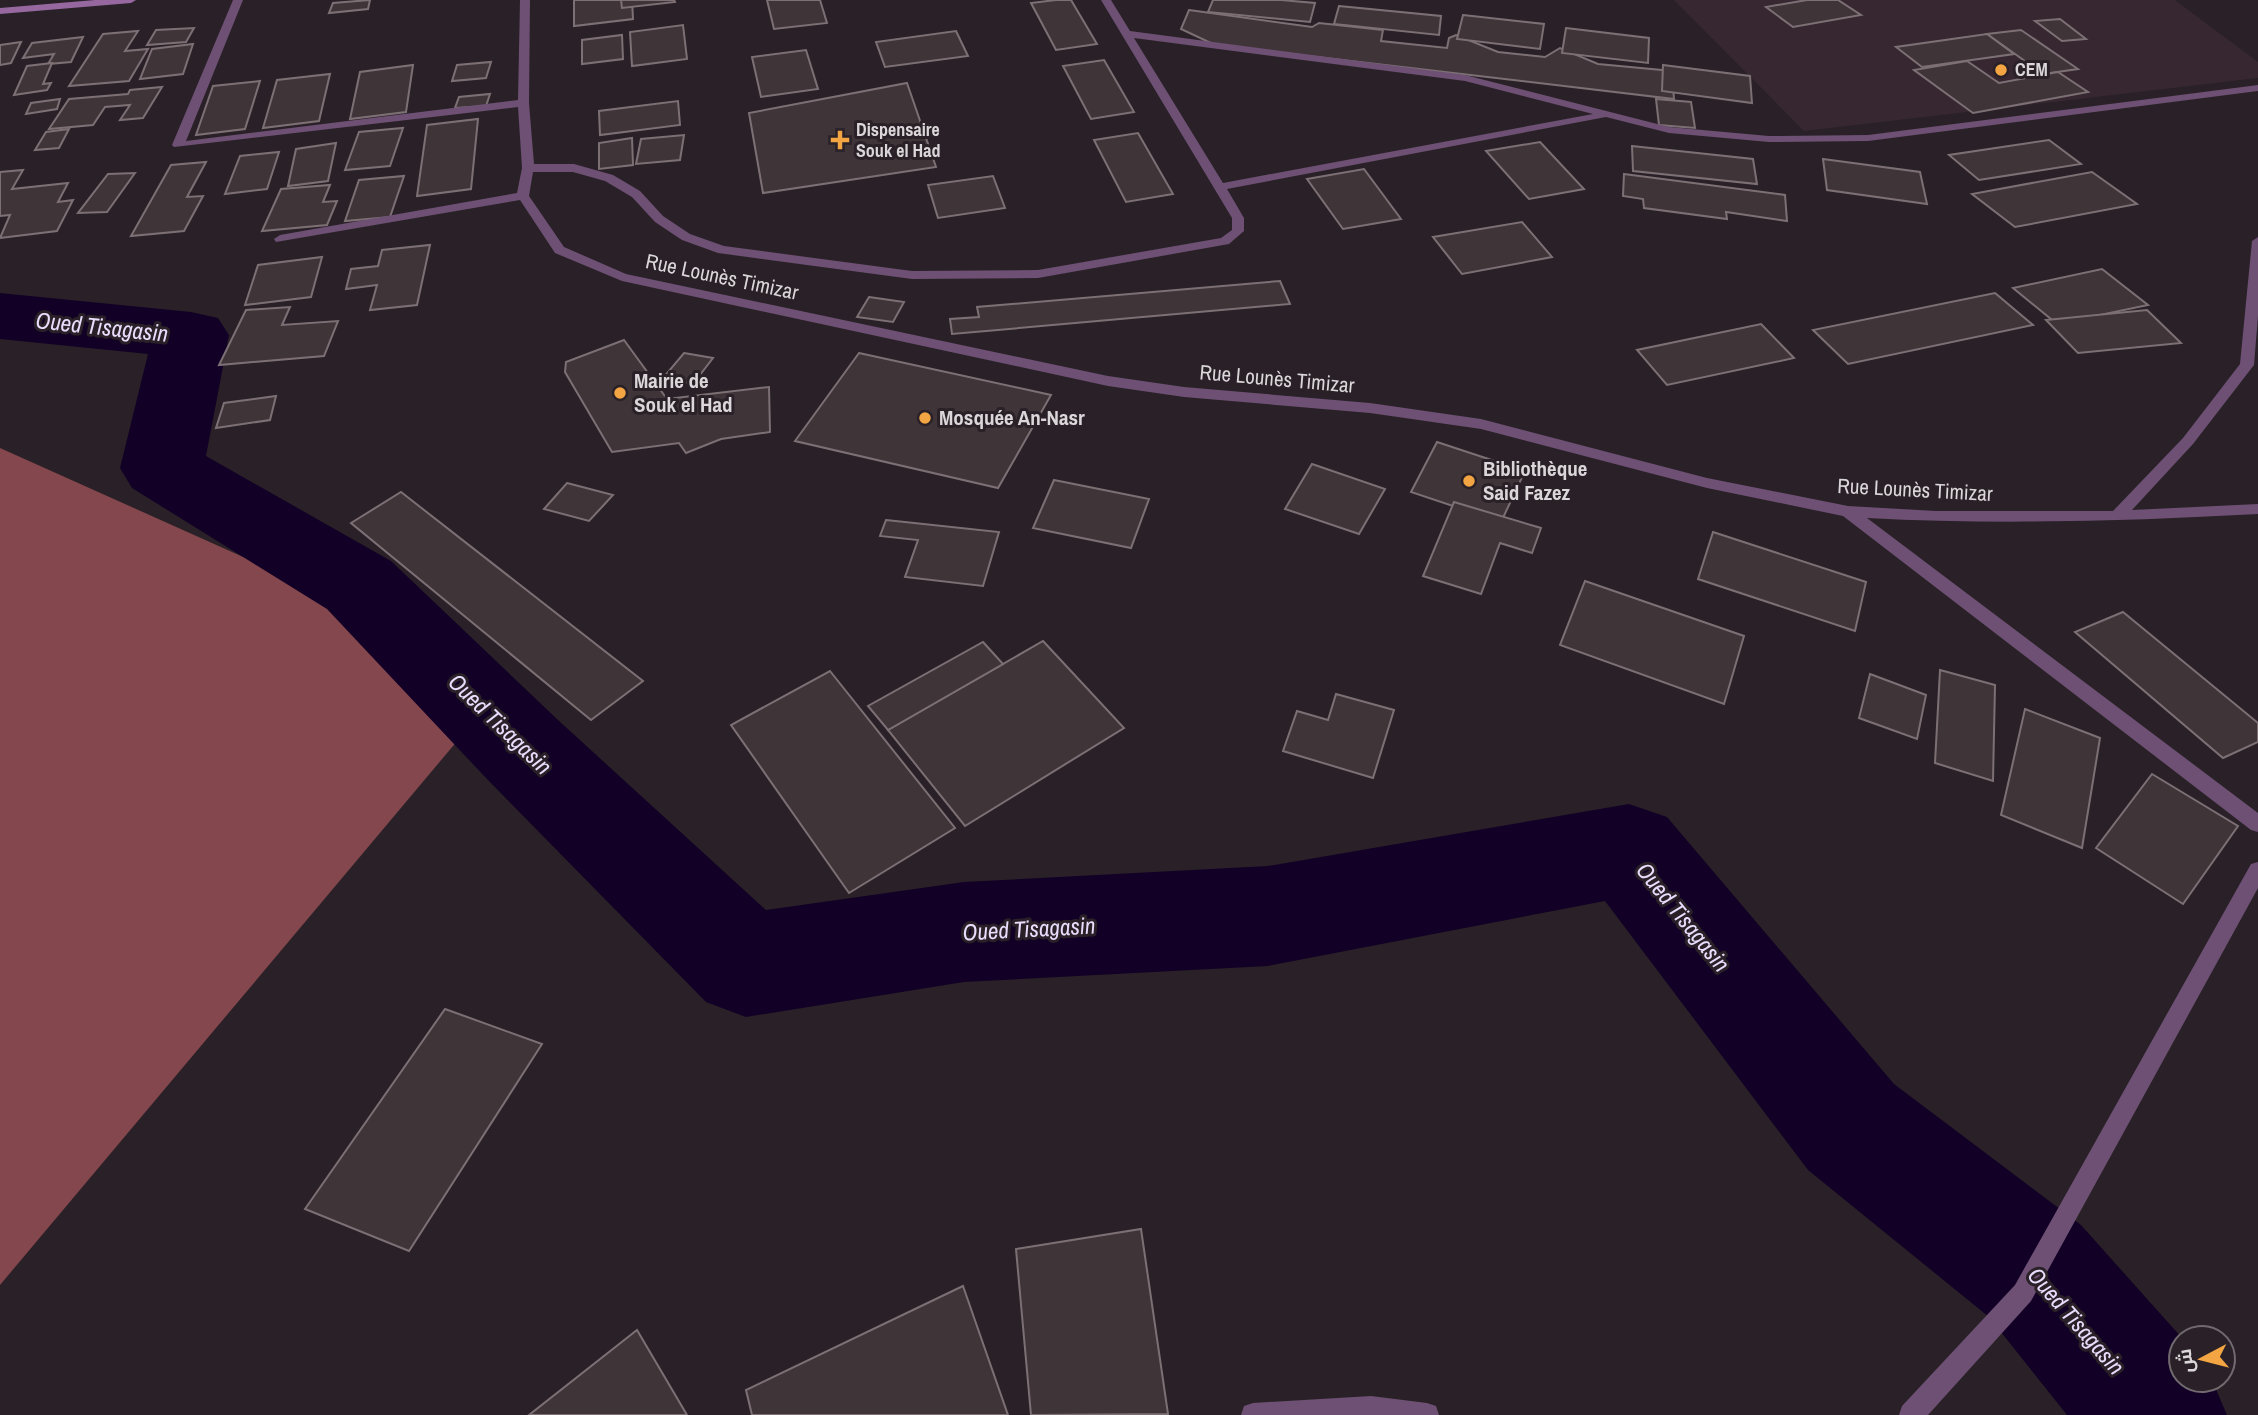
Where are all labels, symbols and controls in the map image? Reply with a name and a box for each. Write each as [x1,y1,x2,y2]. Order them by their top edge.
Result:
place label: CEM [2015,57,2048,82]
marker: CEM [1993,62,2009,78]
place label: Dispensaire Souk el Had [856,117,941,163]
marker: Dispensaire Souk el Had [830,130,850,150]
street label: Rue Lounès Timizar [643,246,801,307]
water label: Oued Tisagasin [34,304,170,349]
street label: Rue Lounès Timizar [1198,357,1356,400]
place label: Mairie de Souk el Had [634,366,733,419]
marker: Mairie de Souk el Had [612,385,628,401]
place label: Mosquée An-Nasr [939,403,1085,432]
marker: Mosquée An-Nasr [917,410,933,426]
place label: Bibliothèque Said Fazez [1483,454,1587,507]
street label: Rue Lounès Timizar [1837,471,1994,508]
marker: Bibliothèque Said Fazez [1461,473,1477,489]
water label: Oued Tisagasin [442,666,559,781]
water label: Oued Tisagasin [1630,855,1737,978]
water label: Oued Tisagasin [962,910,1096,947]
water label: Oued Tisagasin [2021,1260,2132,1381]
north arrow [2167,1324,2237,1394]
text: ش [2171,1347,2200,1375]

